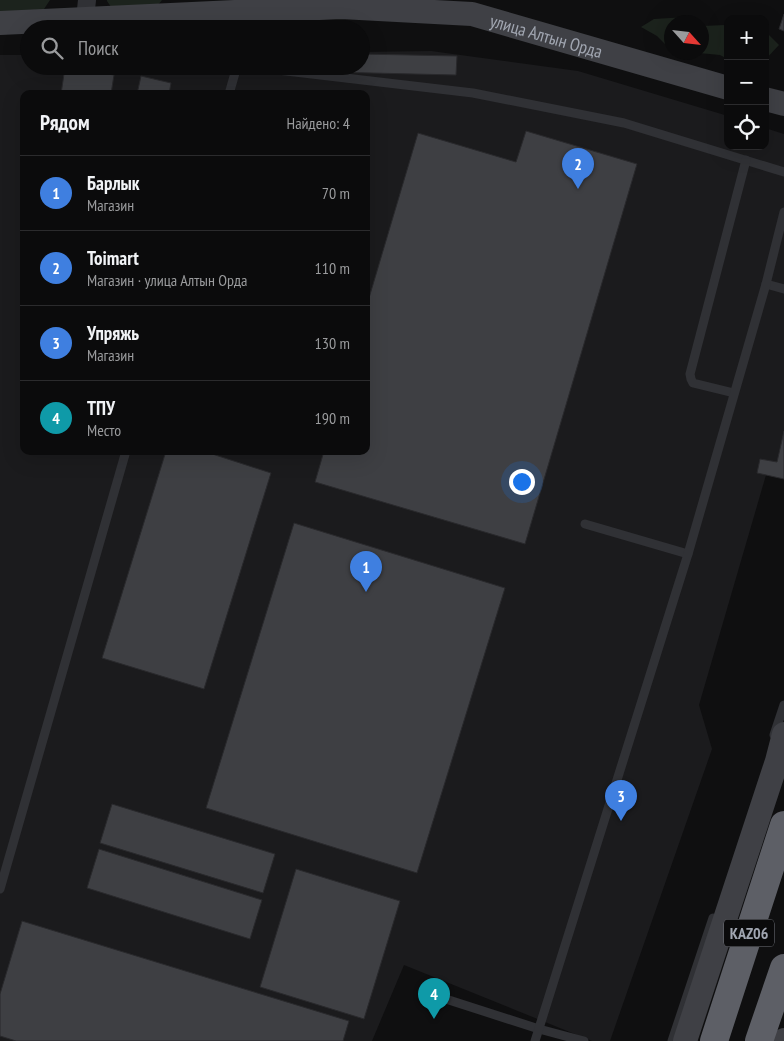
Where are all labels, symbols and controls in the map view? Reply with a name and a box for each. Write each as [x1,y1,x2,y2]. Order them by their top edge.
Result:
street label: улица Алтын Орда [488,8,605,63]
north arrow [664,15,709,60]
map controls [724,15,769,150]
button: + [724,15,769,60]
search box [20,20,370,75]
icon: search [38,34,66,62]
text: Поиск [78,36,119,60]
button: − [724,60,769,105]
button: locate [724,105,769,150]
text: Рядом [40,109,90,136]
text: Найдено: 4 [287,113,350,133]
pin: 2 [562,148,594,189]
text: Барлык [87,171,140,195]
text: 1 [52,183,60,203]
text: 70 m [322,183,350,203]
text: Магазин [87,195,134,215]
text: Toimart [87,246,139,270]
text: 2 [52,258,60,278]
text: 110 m [315,258,350,278]
text: Магазин · улица Алтын Орда [87,270,247,290]
text: Упряжь [87,321,139,345]
text: 3 [52,333,60,353]
text: 130 m [315,333,350,353]
text: Магазин [87,345,134,365]
text: ТПУ [87,396,115,420]
text: 4 [52,408,60,428]
text: 190 m [315,408,350,428]
text: Место [87,420,121,440]
your location [509,469,535,495]
pin: 1 [350,551,382,592]
pin: 3 [605,780,637,821]
road number: KАZ06 [724,920,774,946]
pin: 4 [418,978,450,1019]

